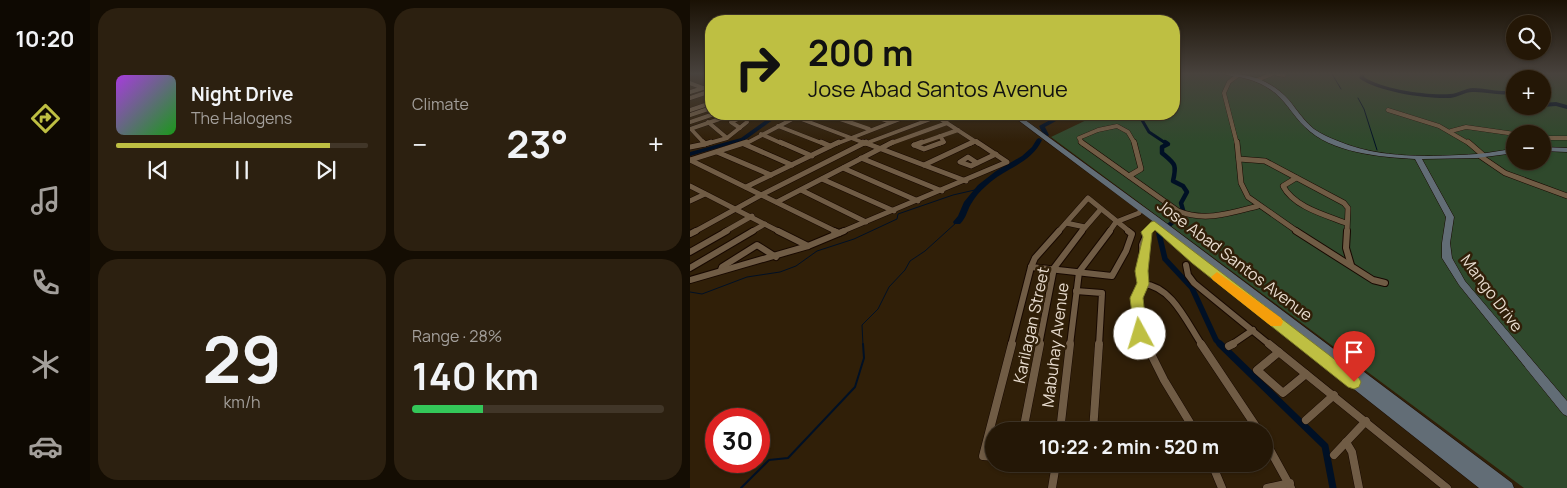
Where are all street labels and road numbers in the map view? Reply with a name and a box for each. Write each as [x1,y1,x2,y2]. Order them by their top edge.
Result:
street label: Jose Abad Santos Avenue [1153,194,1317,326]
street label: Mango Drive [1456,250,1528,336]
street label: Karilagan Street [1008,265,1054,385]
street label: Mabuhay Avenue [1036,281,1074,409]

